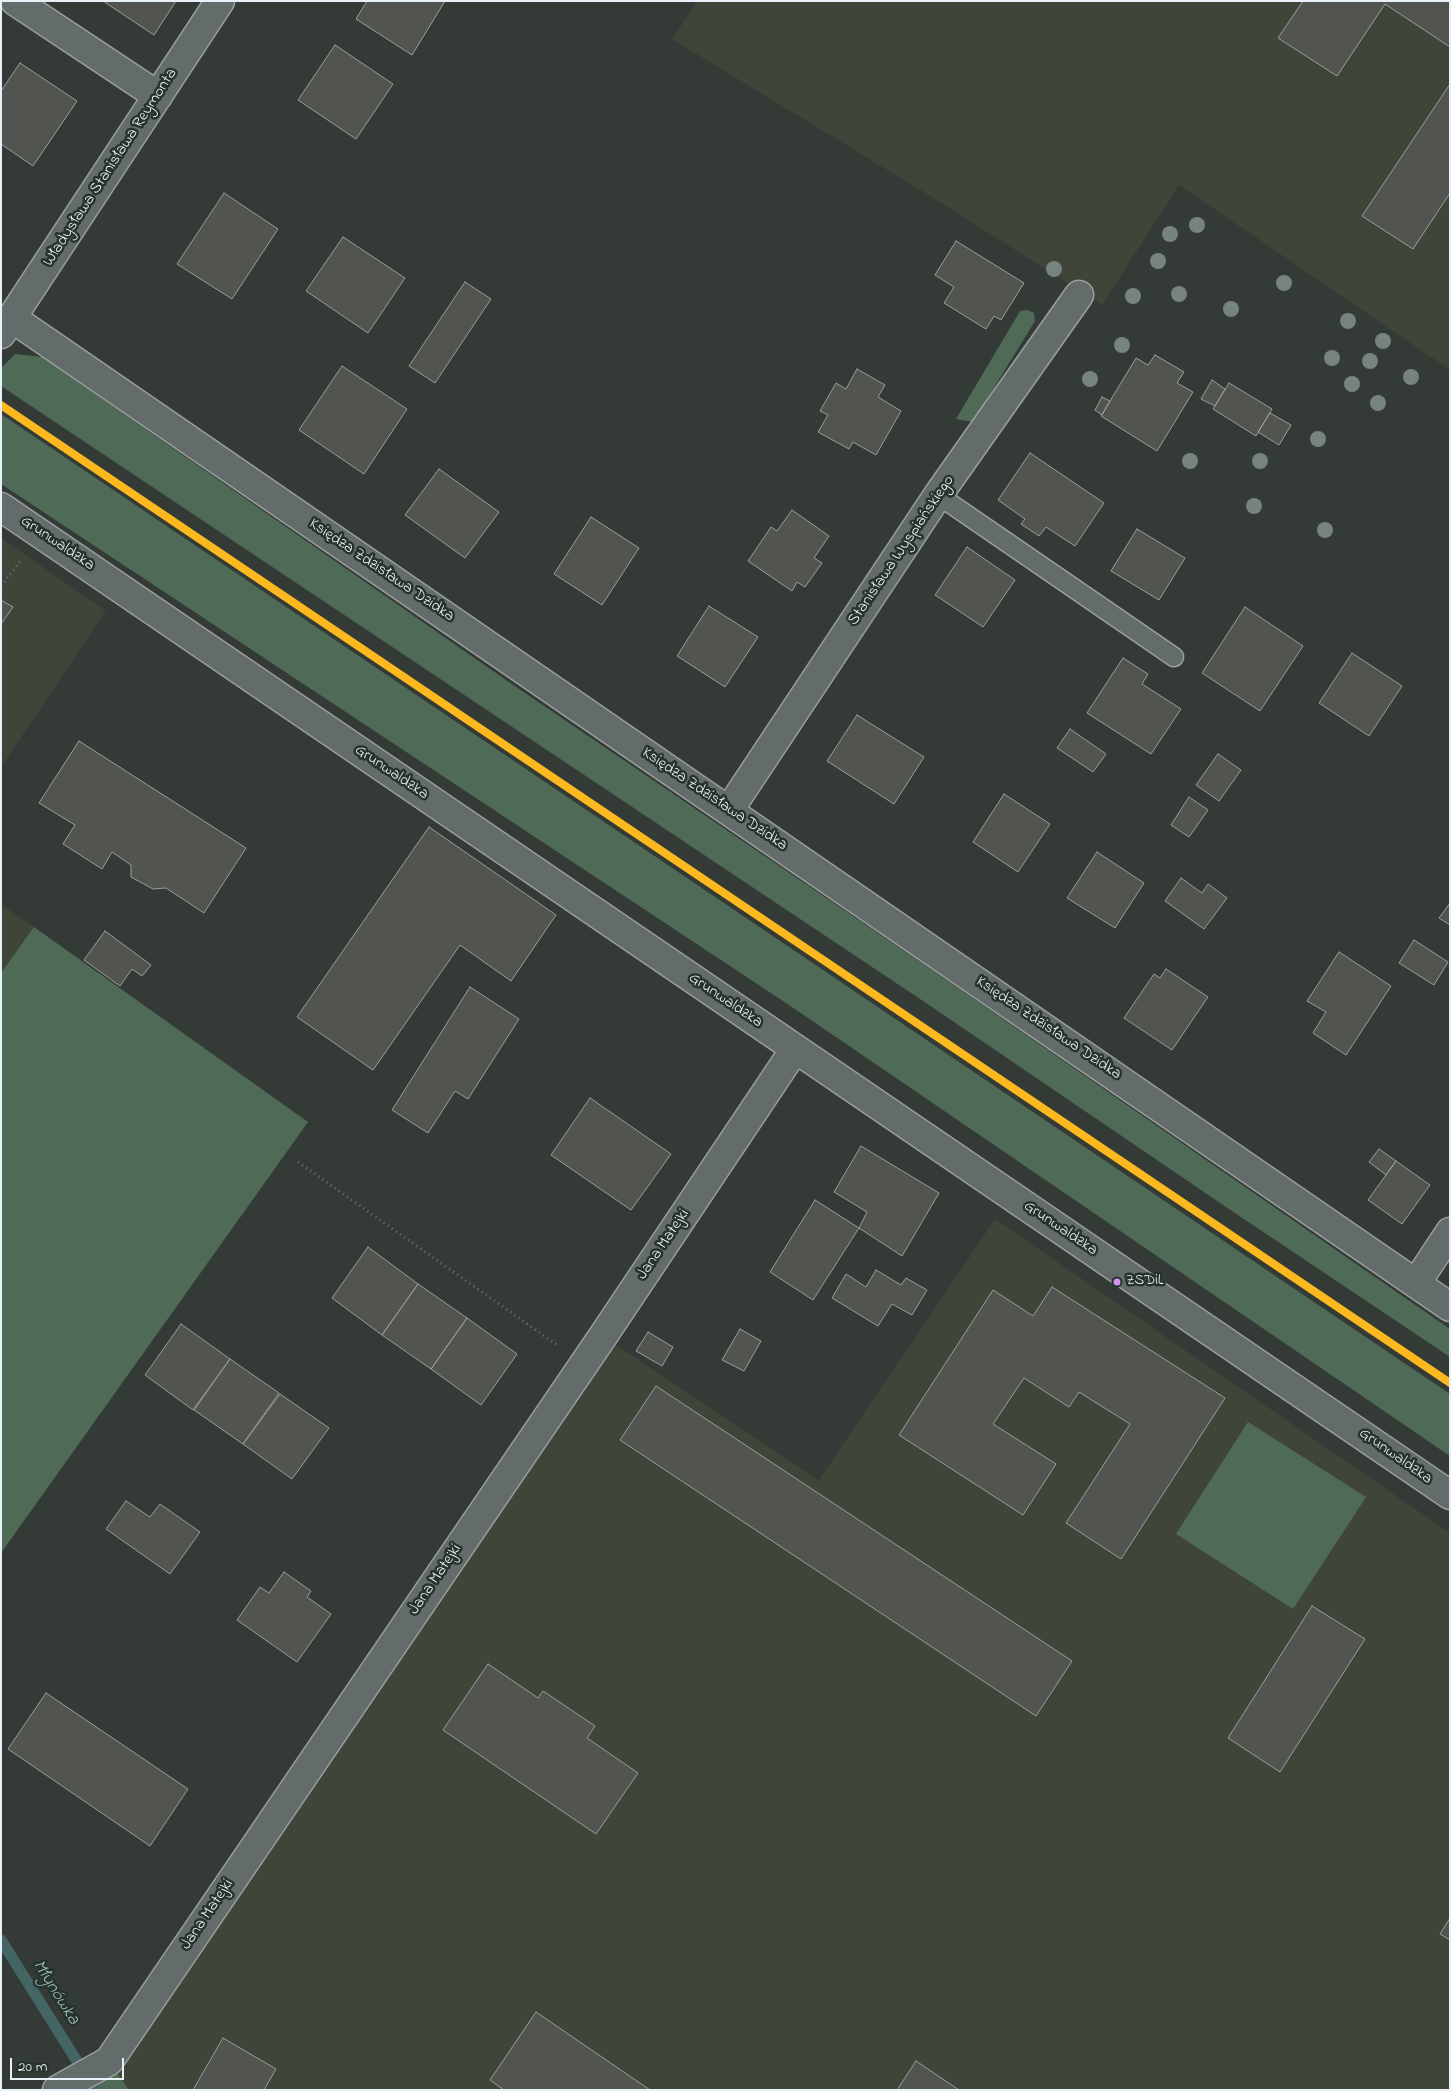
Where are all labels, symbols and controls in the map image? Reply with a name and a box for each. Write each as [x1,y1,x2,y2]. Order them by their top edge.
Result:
street label: Władysława Stanisława Reymonta [40,65,182,271]
street label: Stanisława Wyspiańskiego [845,472,959,630]
street label: Grunwaldzka [16,512,98,576]
street label: Księdza Zdzisława Dzidka [305,515,457,627]
street label: Grunwaldzka [350,741,432,805]
street label: Księdza Zdzisława Dzidka [638,744,790,856]
street label: Grunwaldzka [684,969,766,1033]
street label: Księdza Zdzisława Dzidka [972,973,1124,1085]
street label: Grunwaldzka [1019,1197,1101,1261]
street label: Jana Matejki [633,1206,695,1284]
place label: ZSDiL [1126,1273,1163,1291]
marker: ZSDiL [1112,1277,1122,1287]
street label: Grunwaldzka [1355,1425,1435,1489]
street label: Jana Matejki [405,1541,467,1619]
street label: Jana Matejki [177,1876,239,1954]
water label: Młynówka [27,1957,83,2029]
scale bar [12,2048,126,2080]
text: 20 m [18,2056,47,2078]

